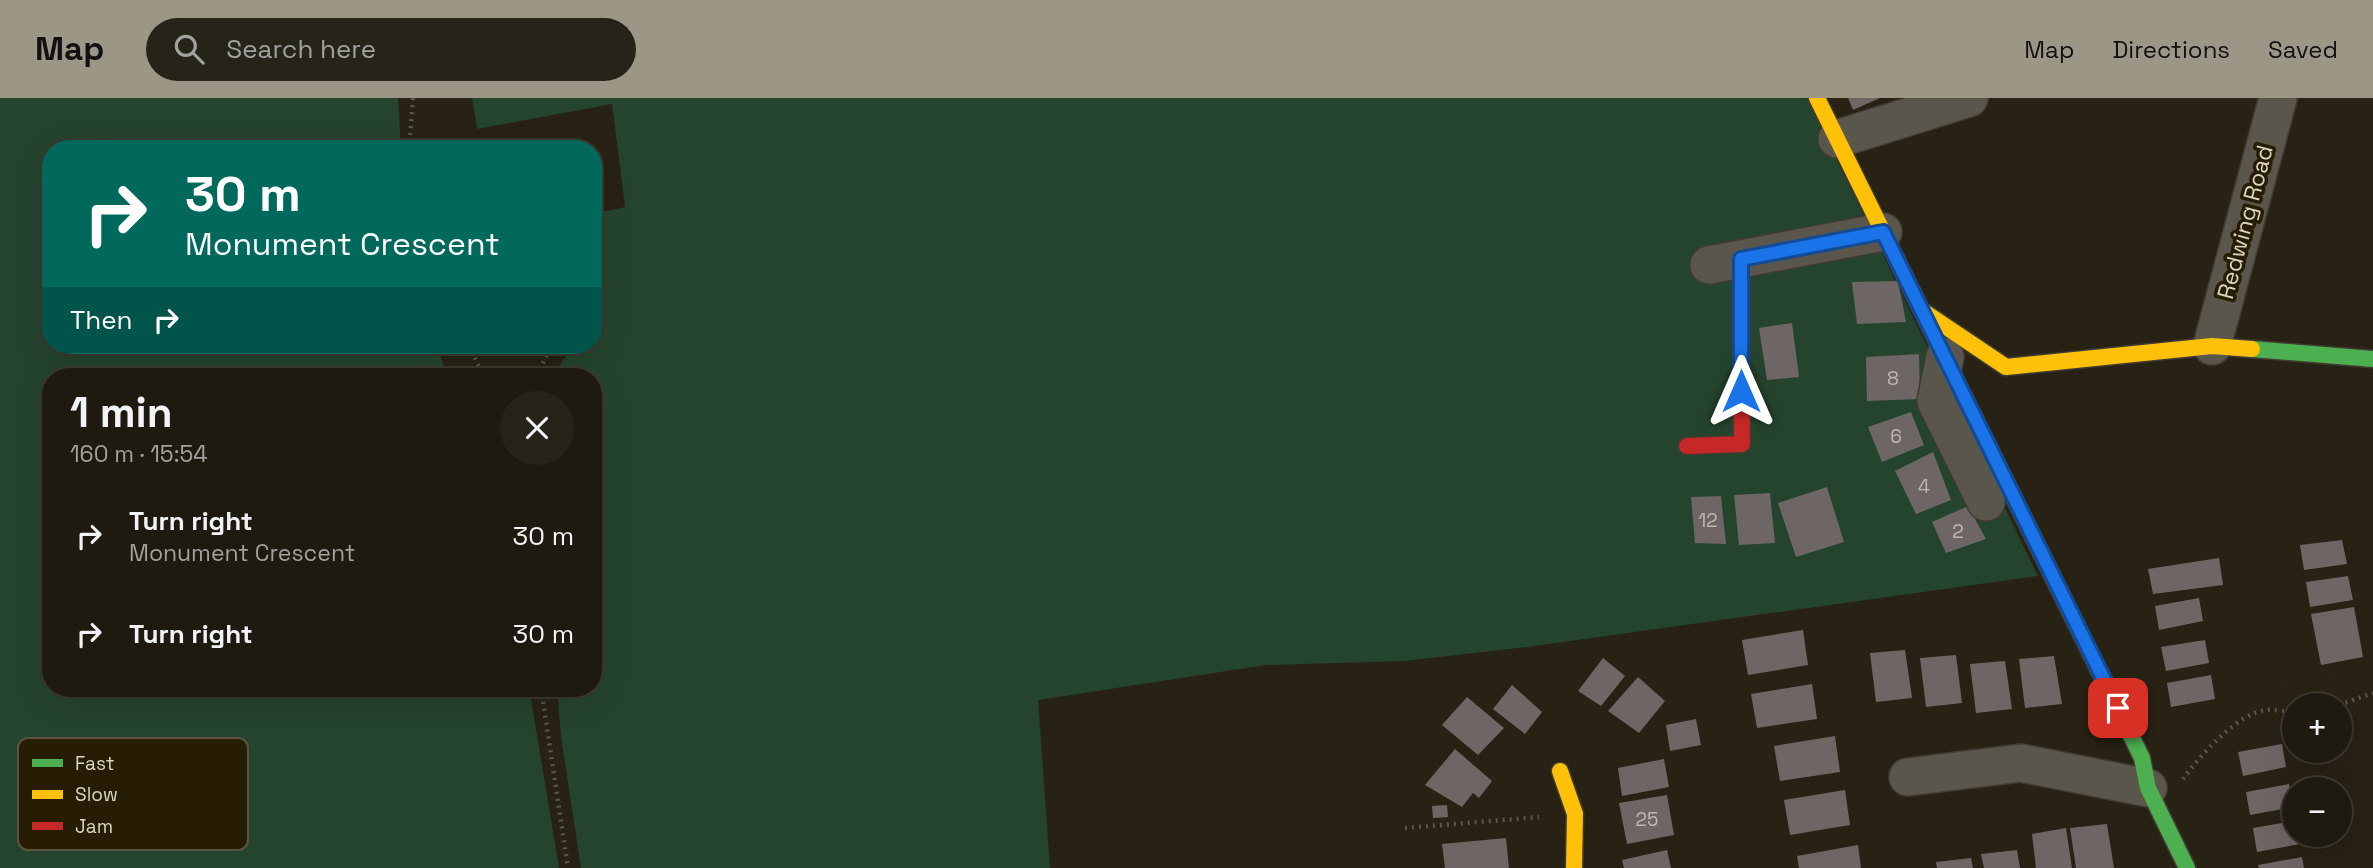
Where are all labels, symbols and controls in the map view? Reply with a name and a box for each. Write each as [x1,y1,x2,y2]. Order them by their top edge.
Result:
search box [146,18,636,81]
text: Map [35,28,104,70]
icon: search [170,30,208,68]
text: Search here [226,32,376,66]
text: Map [2024,34,2074,65]
text: Directions [2112,34,2230,65]
text: Saved [2268,34,2338,65]
street label: Redwing Road [2210,142,2280,302]
text: 30 m [185,163,301,225]
icon: right [70,168,161,259]
text: Monument Crescent [185,224,500,264]
icon: right [147,301,185,339]
text: Then [70,303,133,337]
position arrow [1704,354,1778,428]
house number: 8 [1887,366,1899,391]
text: 1 min [70,386,173,439]
button: close [500,391,574,465]
house number: 6 [1890,424,1902,449]
text: 160 m · 15:54 [70,439,208,469]
house number: 4 [1918,474,1930,499]
text: Turn right [129,504,253,538]
house number: 12 [1698,508,1718,533]
icon: right [70,517,108,555]
text: 30 m [513,519,574,553]
house number: 2 [1952,519,1964,544]
text: Monument Crescent [129,538,355,568]
icon: right [70,615,108,653]
text: Turn right [129,617,253,651]
text: 30 m [513,617,574,651]
pin [2088,678,2148,738]
icon: arrive [2099,689,2137,727]
map controls [2282,693,2352,847]
button: + [2282,693,2352,763]
legend [18,738,248,850]
text: Fast [75,751,115,776]
button: − [2282,777,2352,847]
text: Slow [75,782,118,807]
house number: 25 [1636,807,1658,832]
text: Jam [75,814,113,839]

